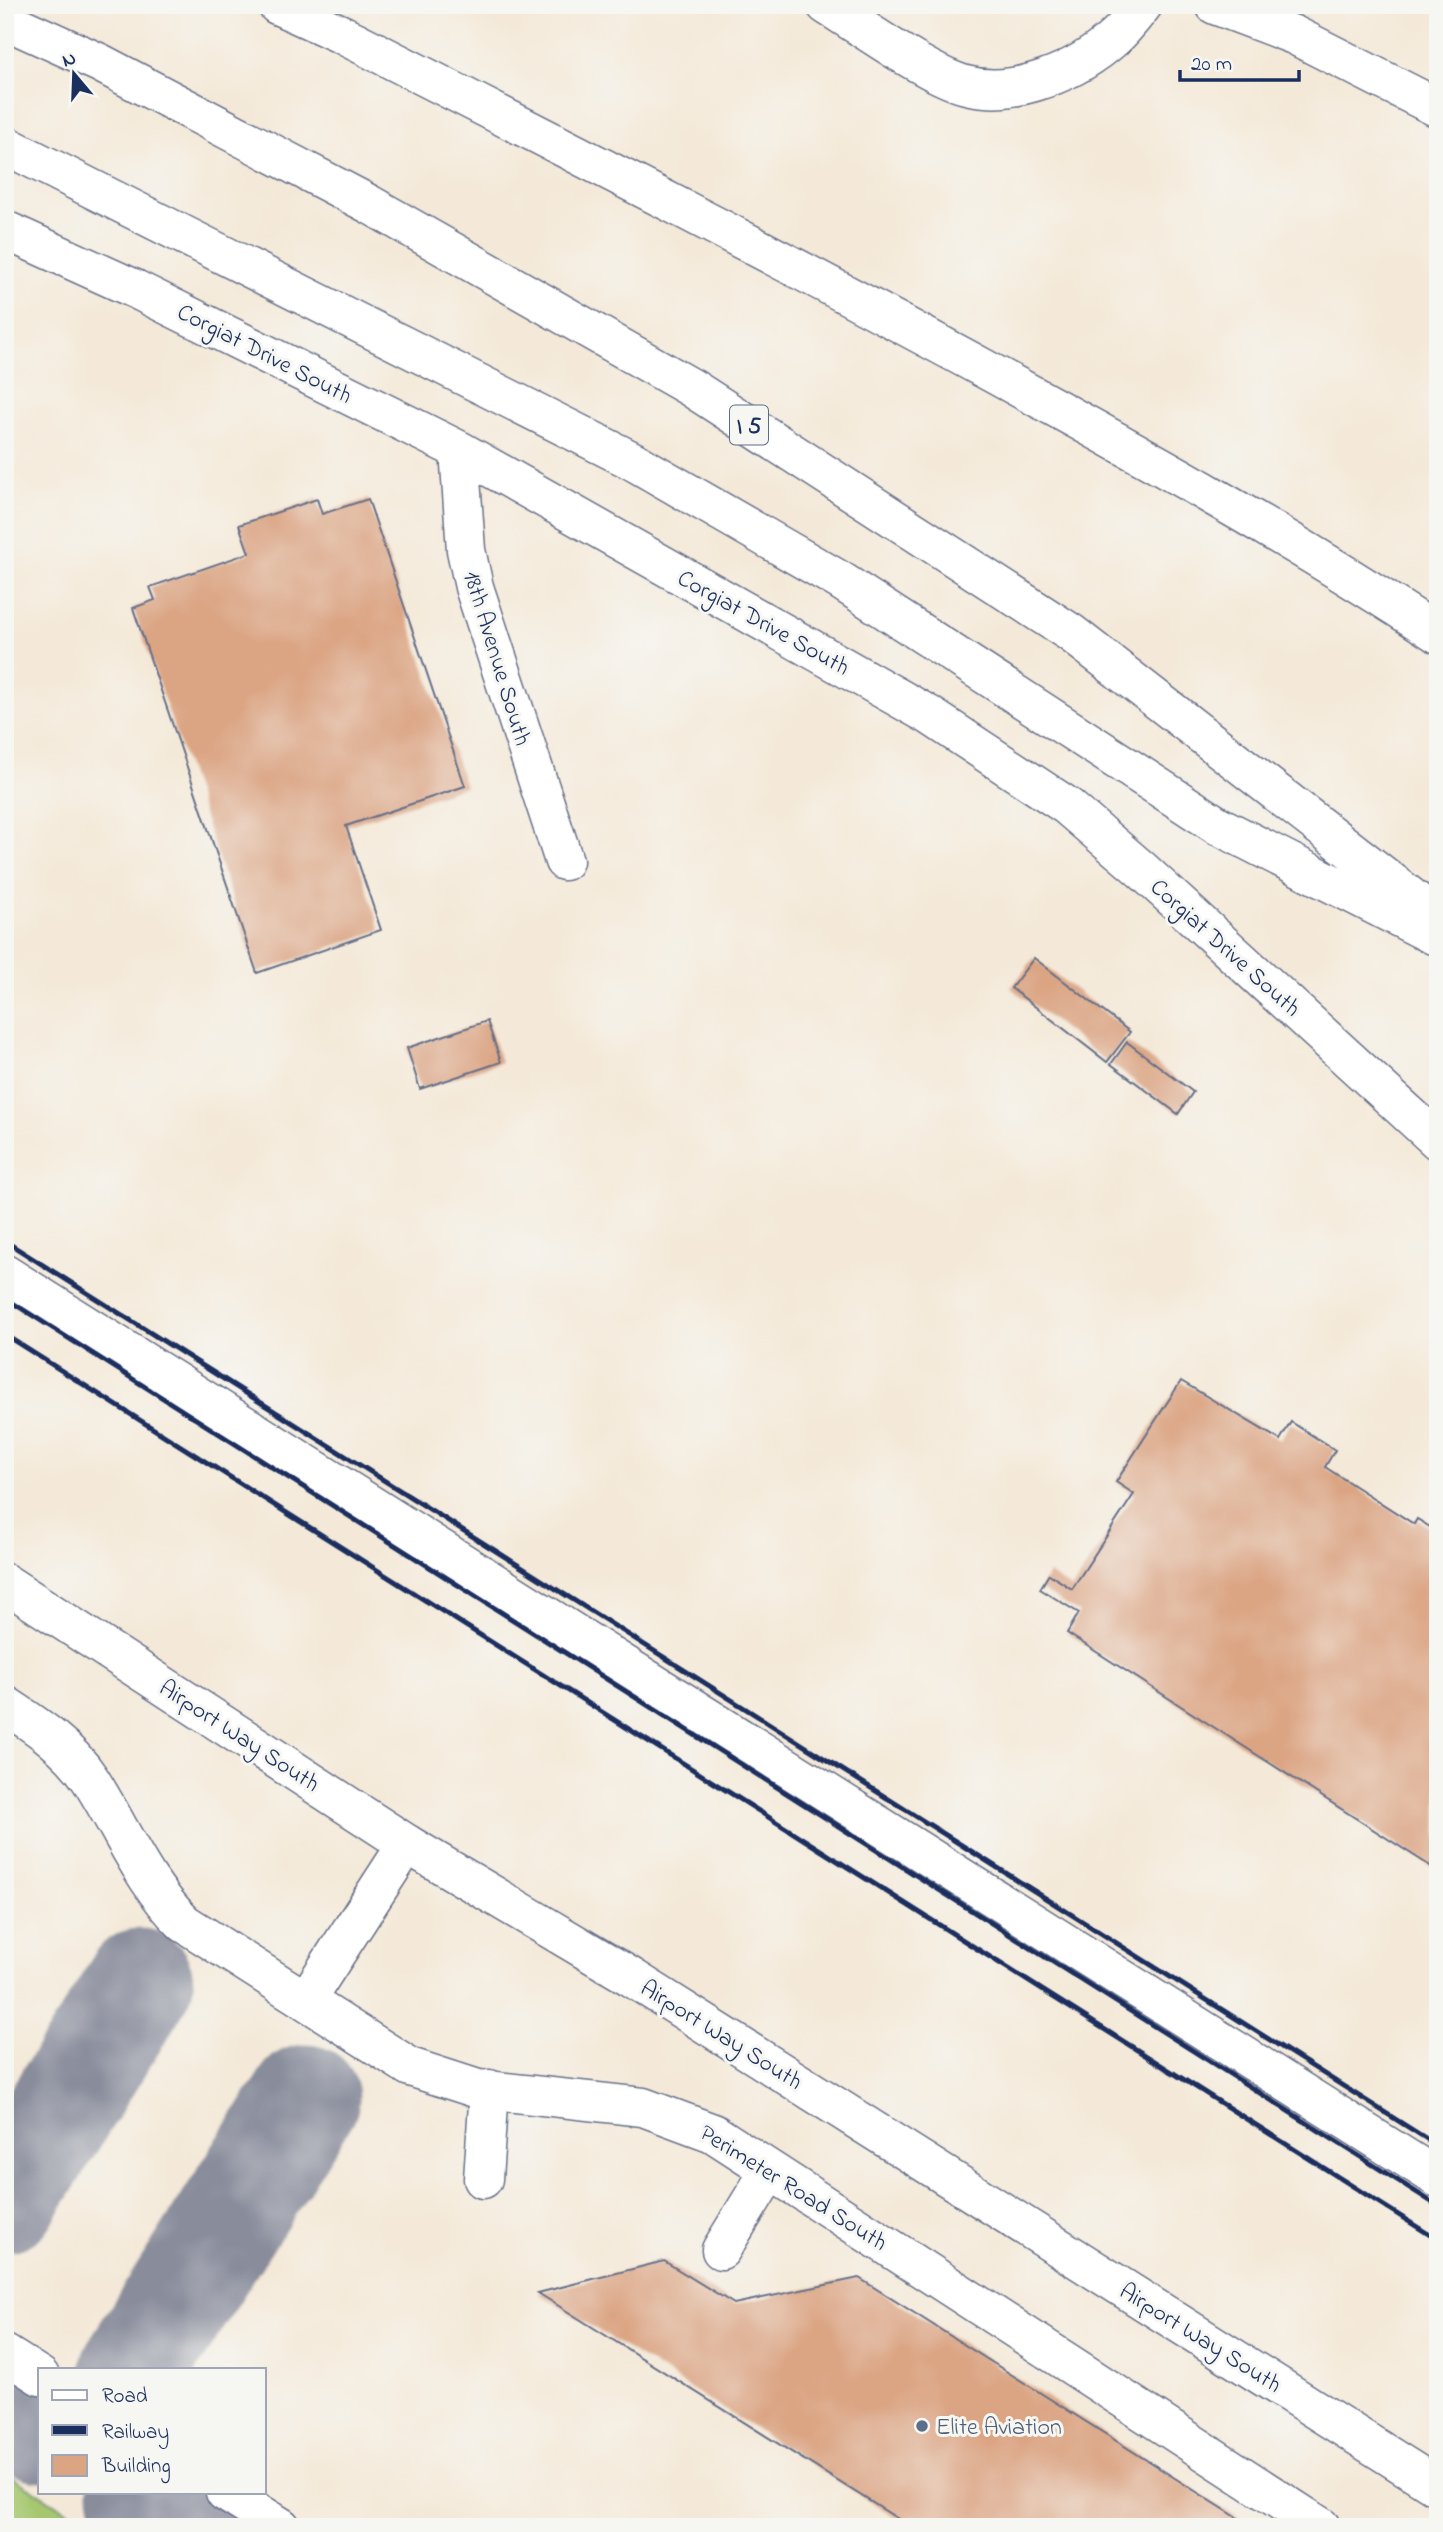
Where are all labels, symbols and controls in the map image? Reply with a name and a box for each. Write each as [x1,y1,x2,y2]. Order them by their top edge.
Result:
north arrow [38,38,108,108]
scale bar [1180,38,1300,82]
text: N [59,45,80,75]
text: 20 m [1191,50,1232,80]
street label: Corgiat Drive South [170,296,358,414]
road number: I 5 [730,406,768,444]
street label: Corgiat Drive South [670,562,855,686]
street label: 18th Avenue South [452,567,539,750]
street label: Corgiat Drive South [1141,871,1308,1026]
street label: Airport Way South [151,1672,326,1803]
street label: Airport Way South [632,1972,809,2101]
street label: Perimeter Road South [692,2117,893,2261]
street label: Airport Way South [1111,2275,1288,2404]
legend [38,2368,266,2494]
text: Road [102,2382,148,2412]
place label: Elite Aviation [936,2411,1062,2446]
text: Railway [102,2418,169,2450]
marker: Elite Aviation [914,2418,930,2434]
text: Building [101,2452,171,2484]

